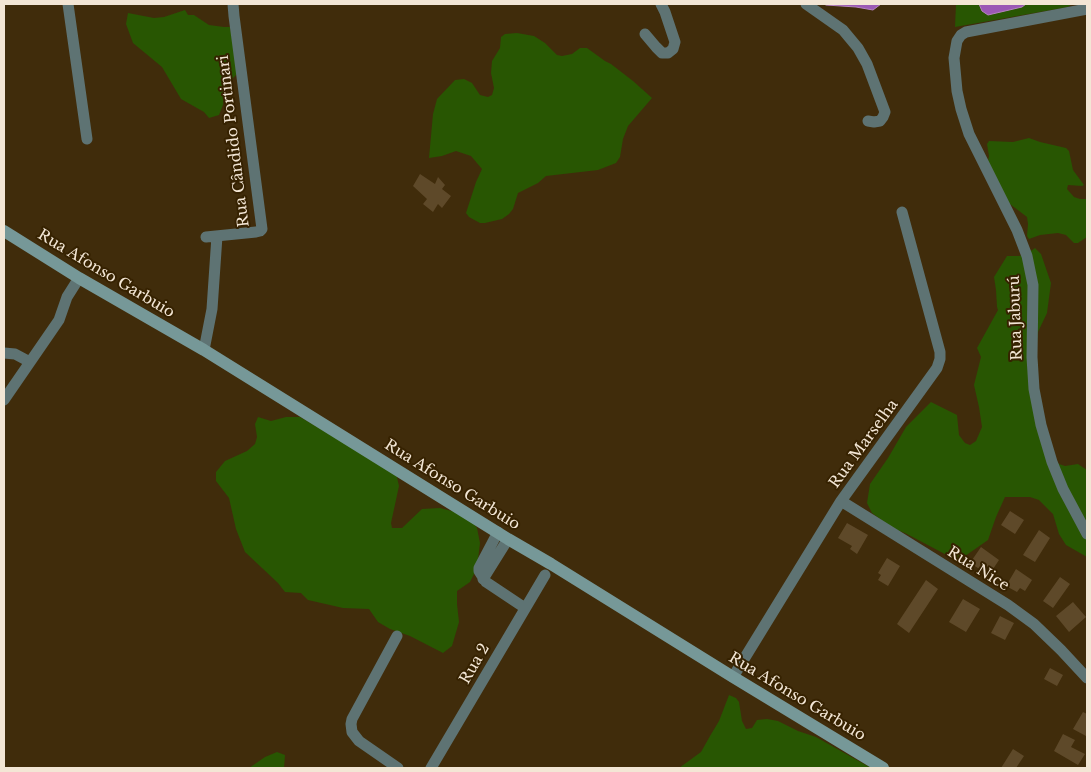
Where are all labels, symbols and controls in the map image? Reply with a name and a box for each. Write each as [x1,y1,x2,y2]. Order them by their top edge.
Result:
street label: Rua Cândido Portinari [215,54,253,228]
street label: Rua Afonso Garbuio [34,226,178,322]
street label: Rua Jaburú [1006,275,1026,361]
street label: Rua Marselha [826,396,902,492]
street label: Rua Afonso Garbuio [381,436,523,534]
street label: Rua Nice [944,543,1012,595]
street label: Rua 2 [456,641,494,687]
street label: Rua Afonso Garbuio [725,649,869,745]

